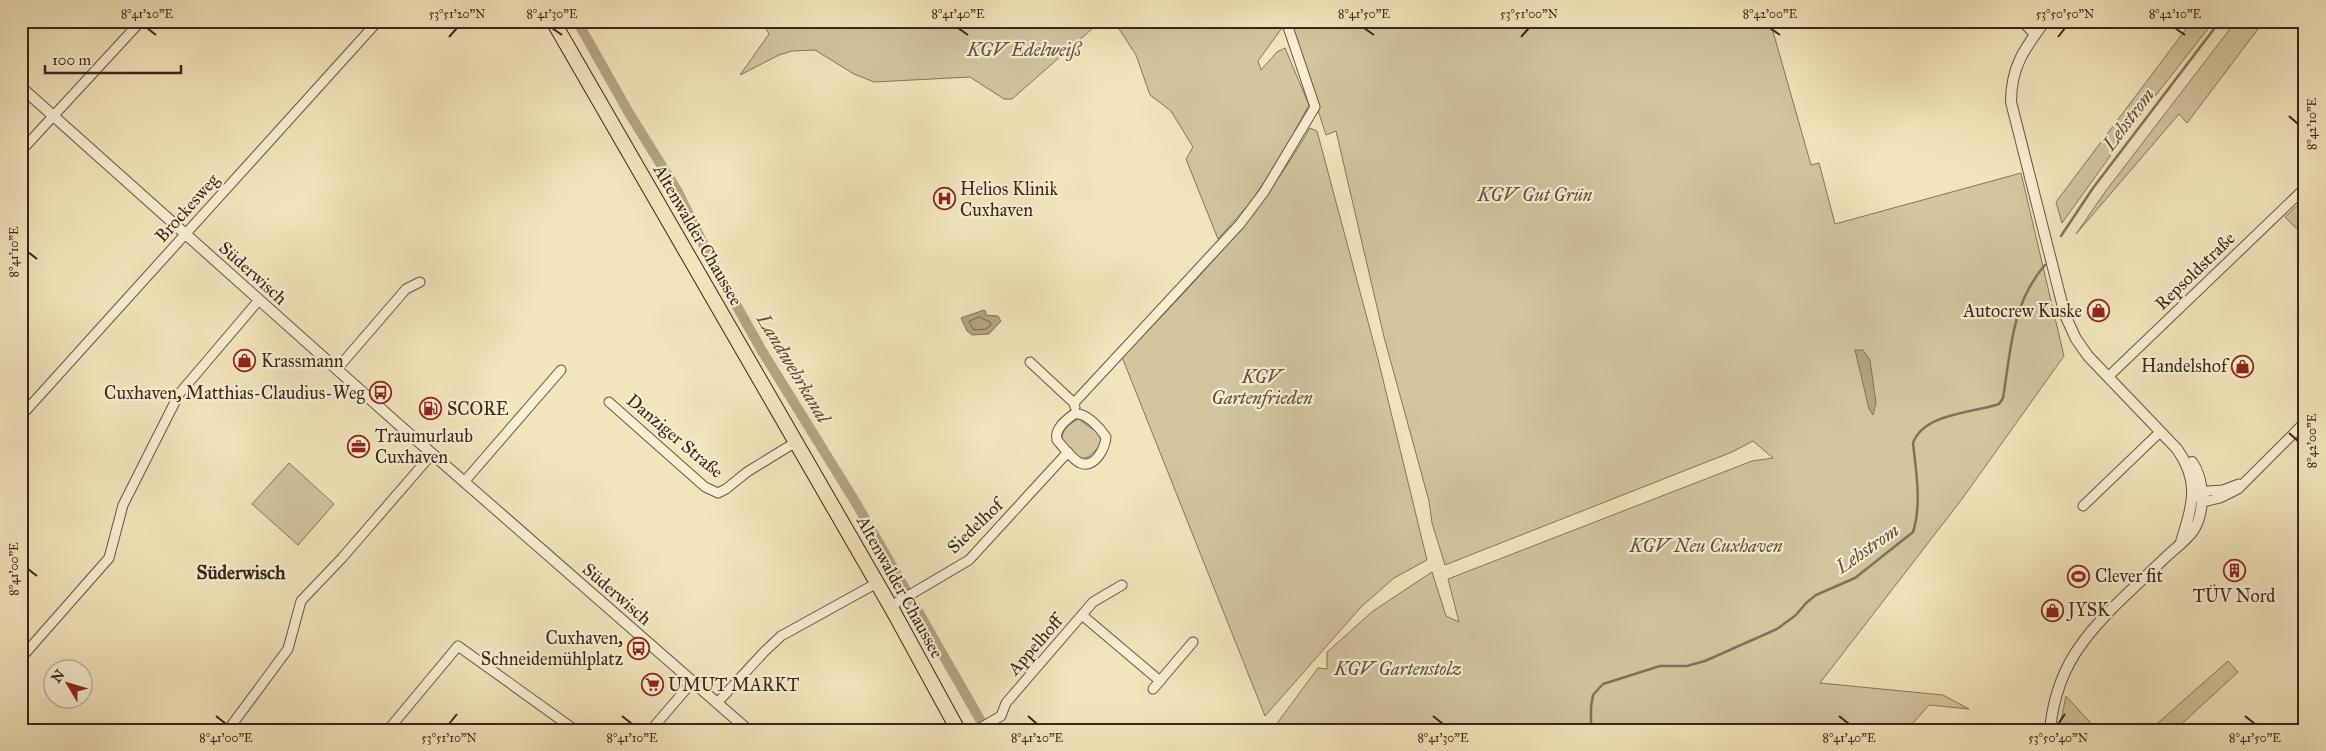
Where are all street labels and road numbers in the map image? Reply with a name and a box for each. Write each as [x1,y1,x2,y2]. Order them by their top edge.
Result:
street label: Altenwalder Chaussee [648,160,747,309]
street label: Brockesweg [150,169,225,248]
street label: Repsoldstraße [2150,227,2240,315]
street label: Süderwisch [214,237,292,309]
street label: Danziger Straße [622,389,728,484]
street label: Siedelhof [942,492,1010,558]
street label: Altenwalder Chaussee [851,511,948,662]
street label: Süderwisch [578,558,656,630]
street label: Appelhoff [1002,608,1069,680]

